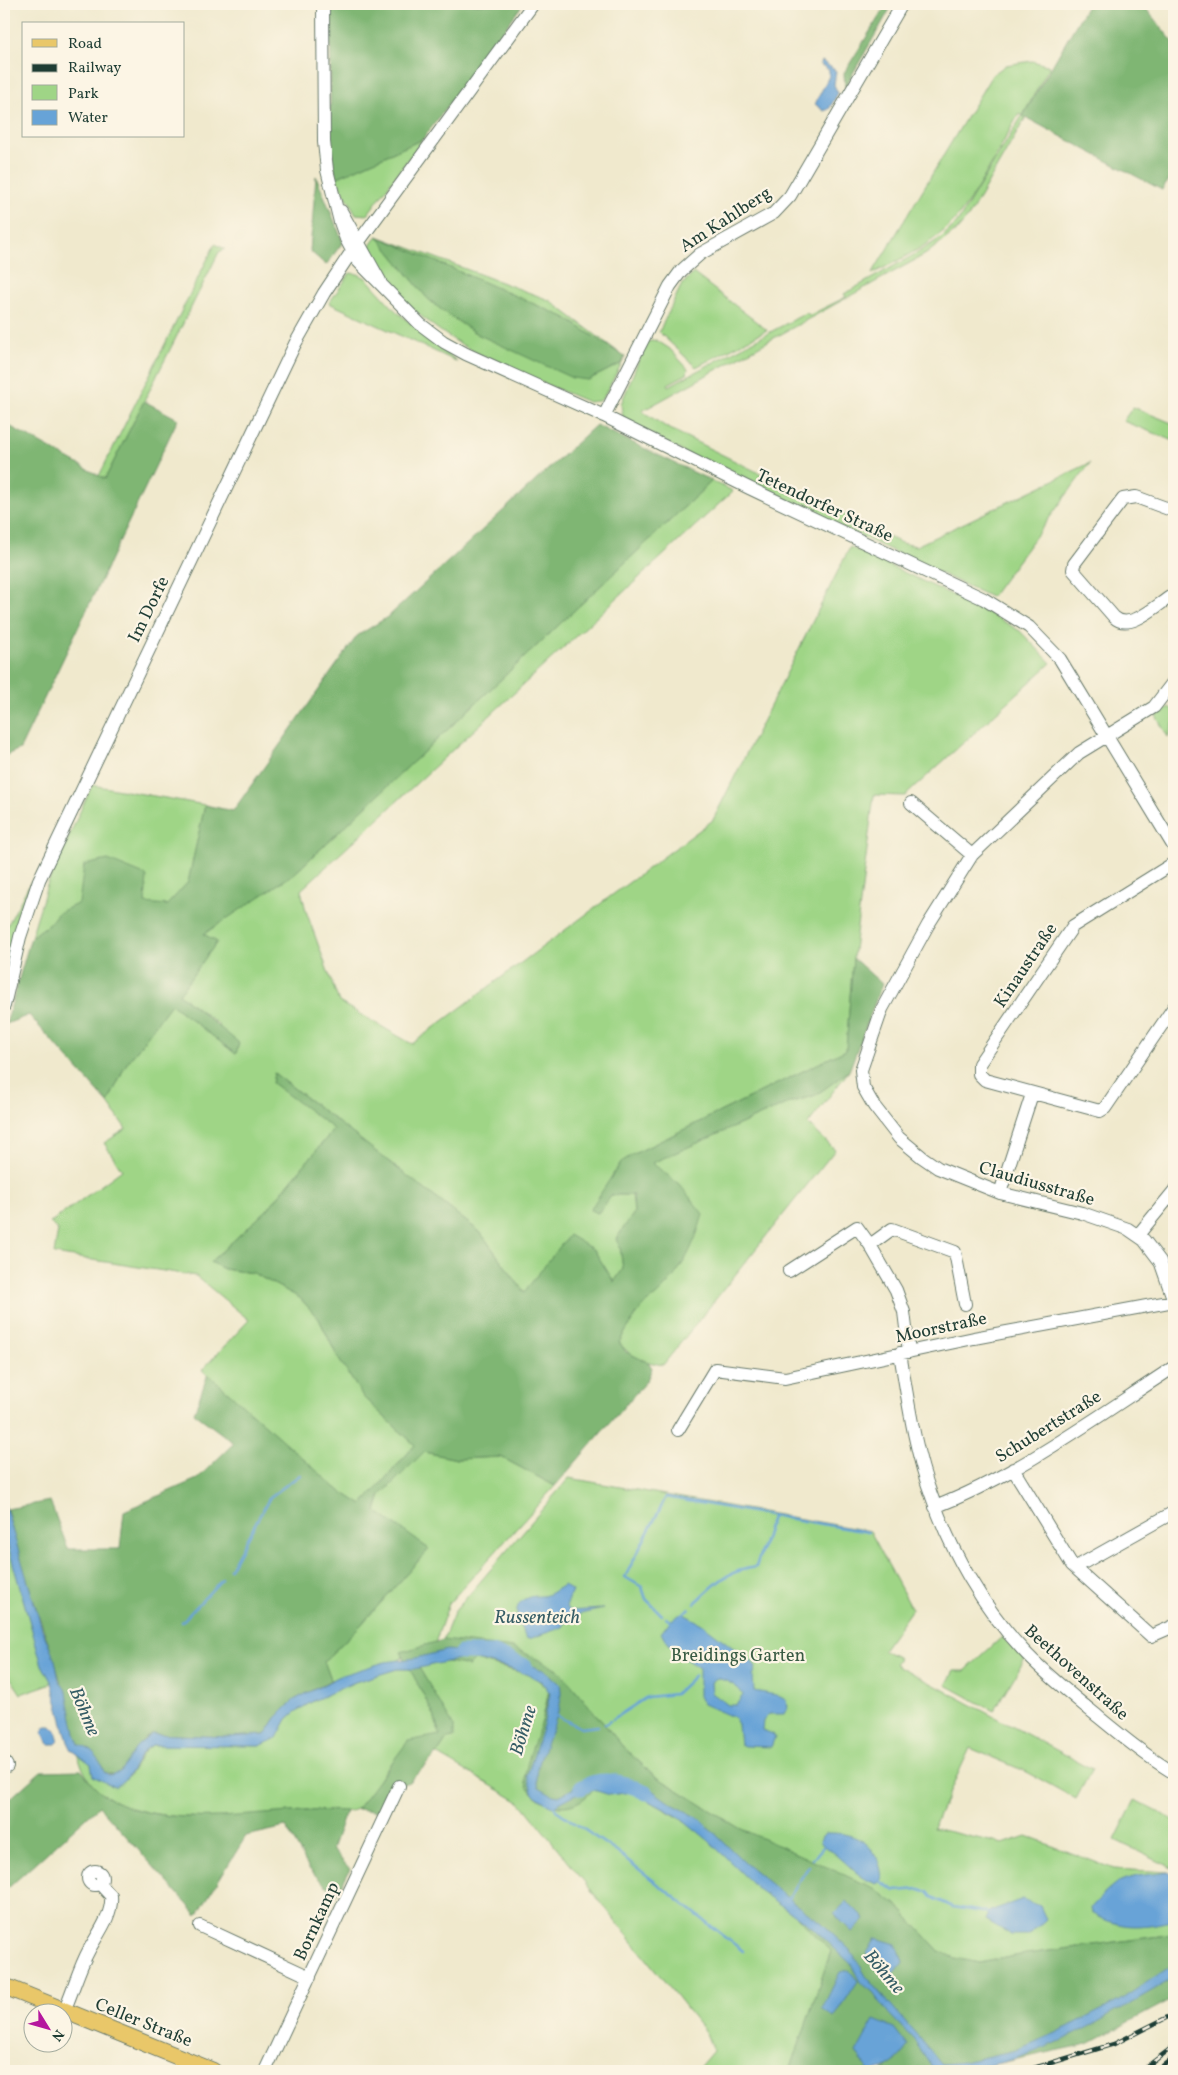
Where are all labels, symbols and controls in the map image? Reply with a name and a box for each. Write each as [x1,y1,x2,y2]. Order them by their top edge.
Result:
legend [22,22,185,138]
text: Road [68,34,102,55]
text: Railway [68,58,121,79]
text: Park [68,84,99,105]
text: Water [68,108,108,129]
street label: Am Kahlberg [675,181,776,259]
street label: Tetendorfer Straße [752,464,897,549]
street label: Im Dorfe [123,572,176,647]
street label: Kinaustraße [989,919,1064,1013]
street label: Claudiusstraße [976,1156,1097,1213]
street label: Moorstraße [893,1307,989,1350]
street label: Schubertstraße [991,1385,1107,1470]
water label: Russenteich [494,1605,580,1631]
street label: Beethovenstraße [1018,1619,1134,1727]
park label: Breidings Garten [671,1644,806,1669]
water label: Böhme [62,1683,106,1740]
water label: Böhme [504,1702,544,1759]
street label: Bornkamp [288,1878,346,1965]
water label: Böhme [857,1945,910,2000]
street label: Celler Straße [91,1993,196,2054]
north arrow [22,2002,72,2052]
text: N [47,2025,68,2045]

